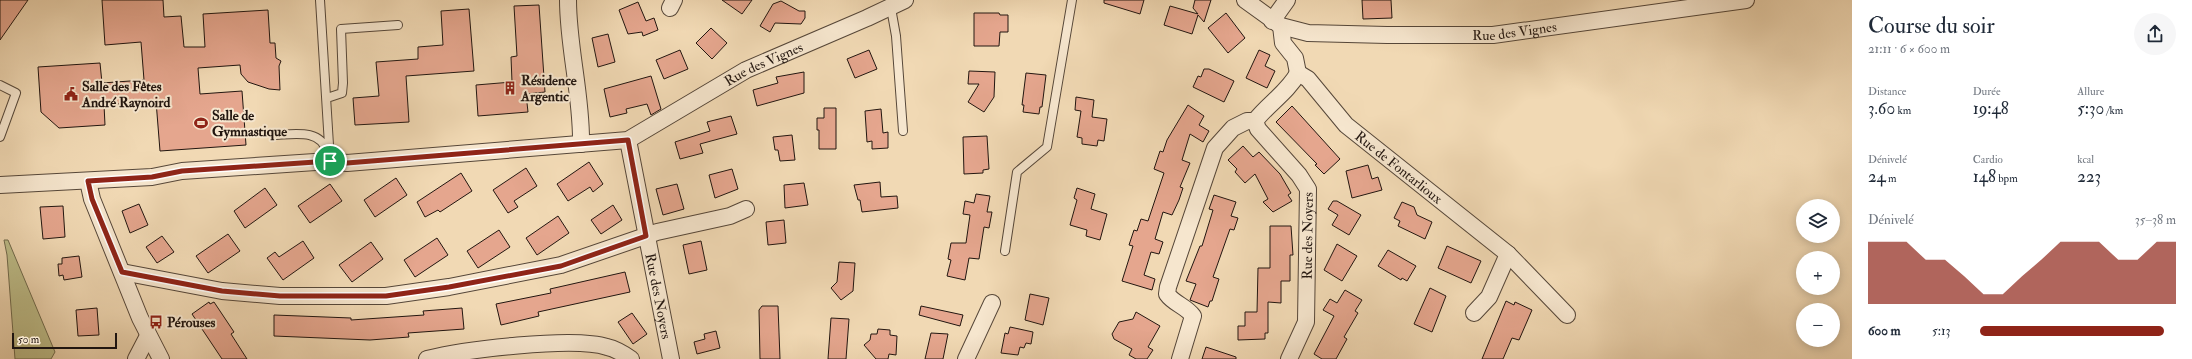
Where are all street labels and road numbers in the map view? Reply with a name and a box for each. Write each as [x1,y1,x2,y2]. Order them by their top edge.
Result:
street label: Rue des Vignes [1472,18,1558,44]
street label: Rue des Vignes [721,38,806,90]
street label: Rue de Fontarlioux [1352,128,1446,208]
street label: Rue des Noyers [1299,192,1318,280]
street label: Rue des Noyers [641,252,675,341]

